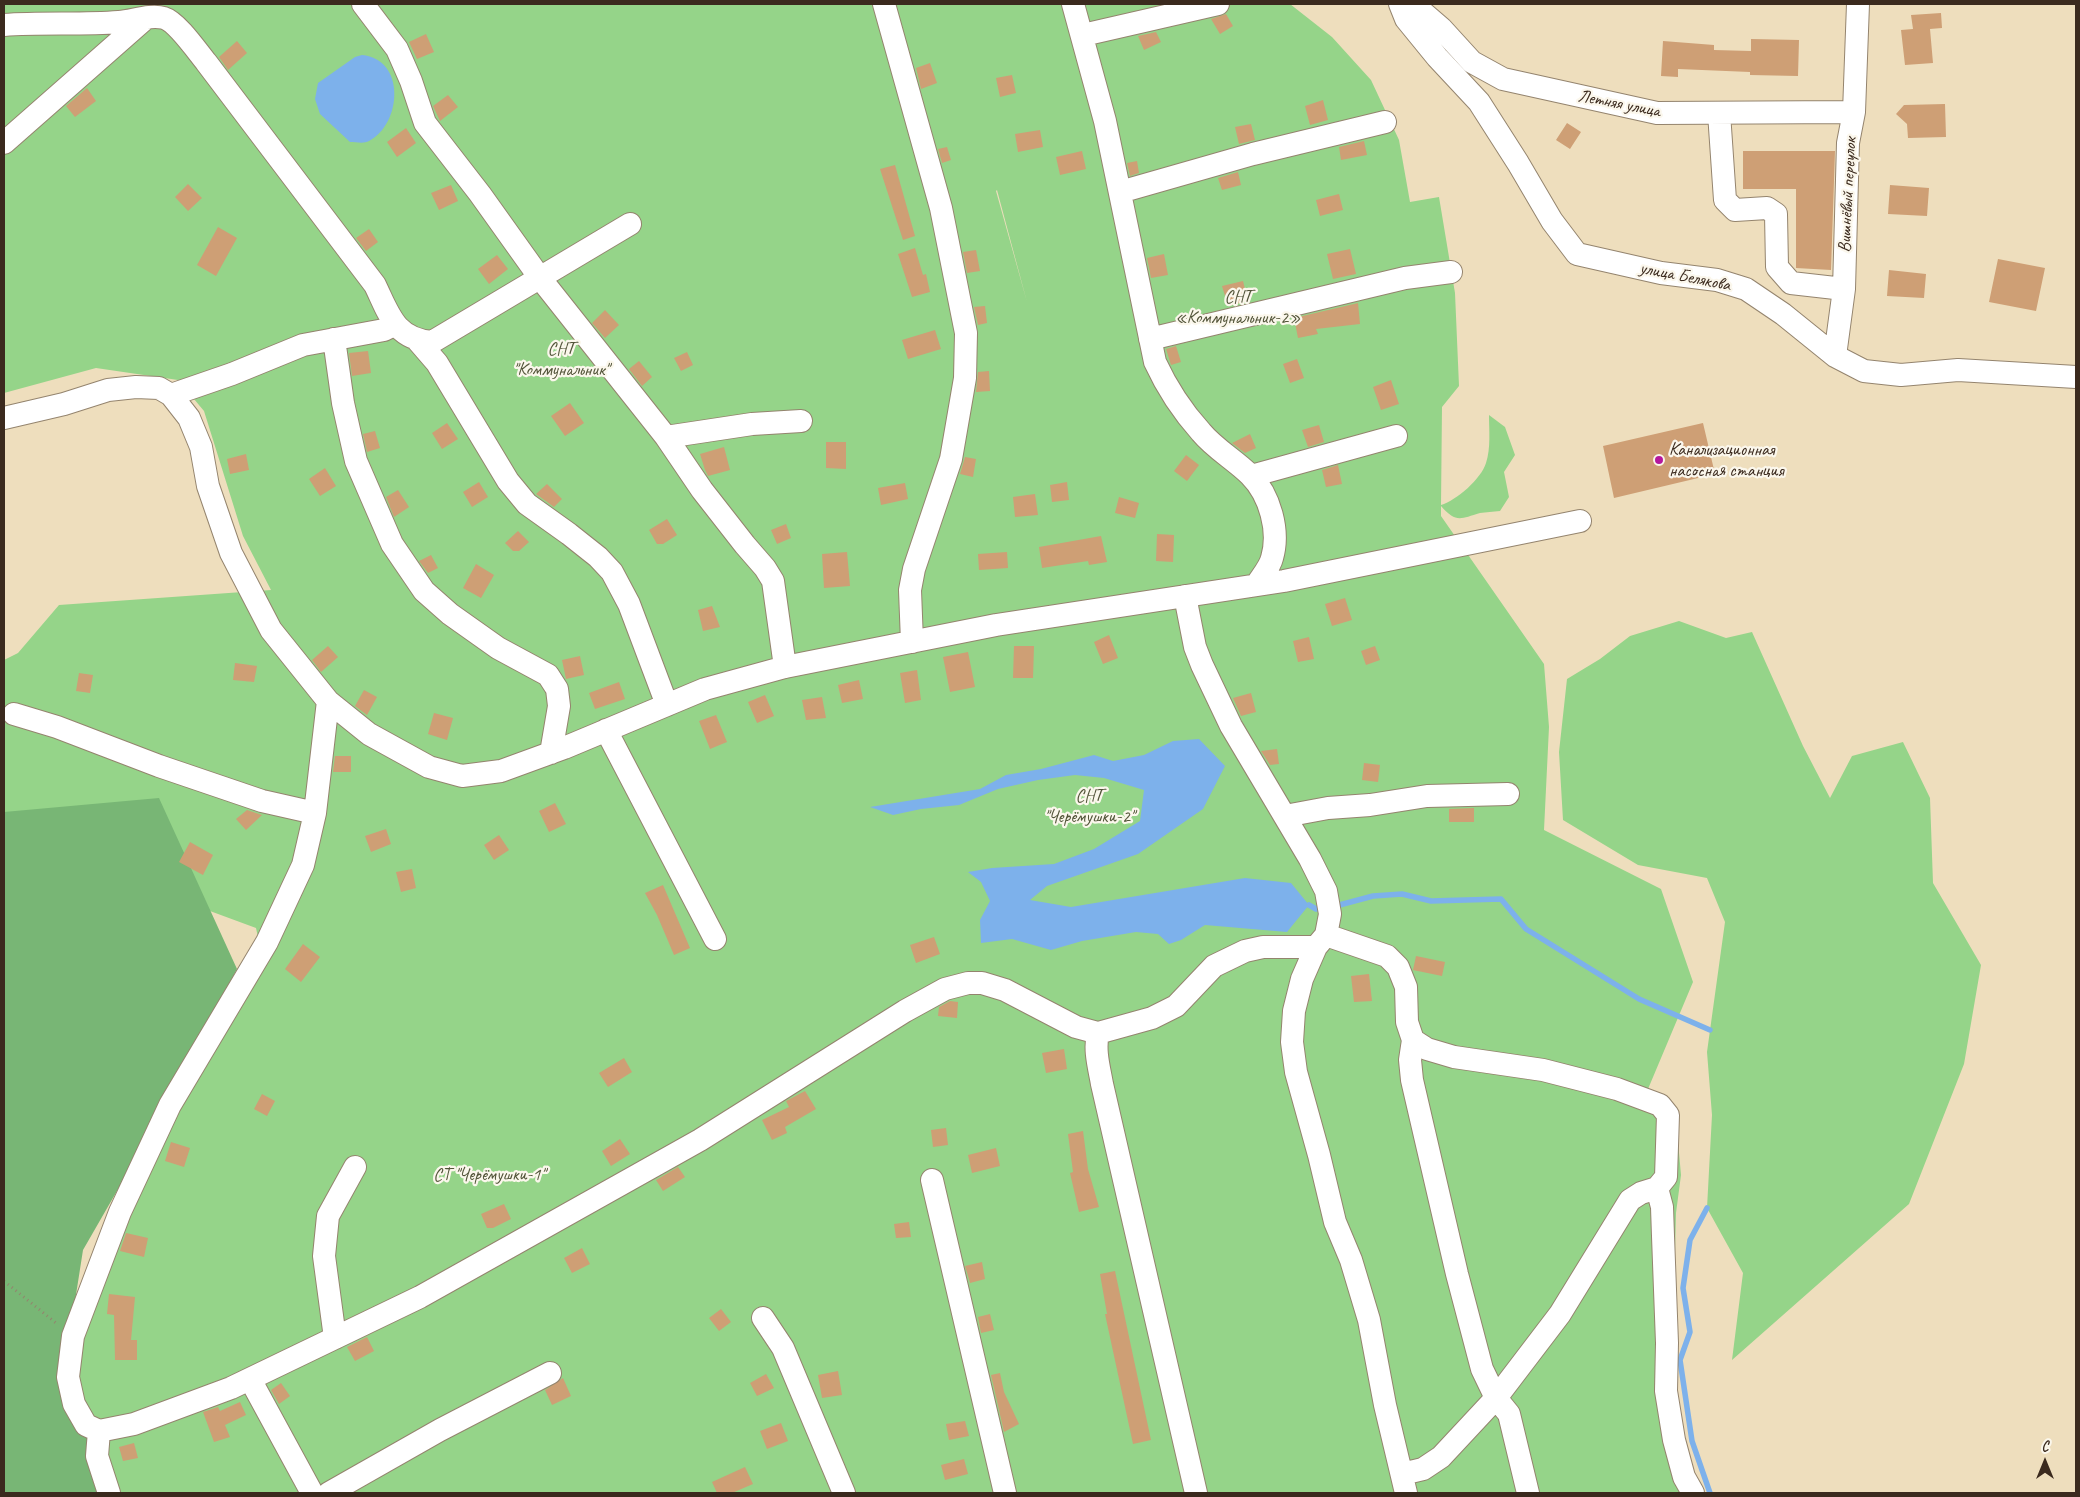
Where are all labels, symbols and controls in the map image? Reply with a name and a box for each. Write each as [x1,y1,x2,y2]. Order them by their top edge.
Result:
street label: Летняя улица [1576,85,1662,123]
street label: Вишнёвый переулок [1834,137,1862,253]
street label: улица Белякова [1638,258,1732,296]
park label: СНТ «Коммунальник-2» [1175,286,1301,328]
park label: СНТ "Коммунальник" [513,338,609,380]
place label: Канализационная насосная станция [1669,439,1784,482]
marker: Канализационная насосная станция [1653,454,1665,466]
park label: СНТ "Черёмушки-2" [1044,785,1134,828]
park label: СТ "Черёмушки-1" [433,1164,545,1186]
north arrow [2020,1437,2070,1487]
text: С [2042,1438,2048,1455]

